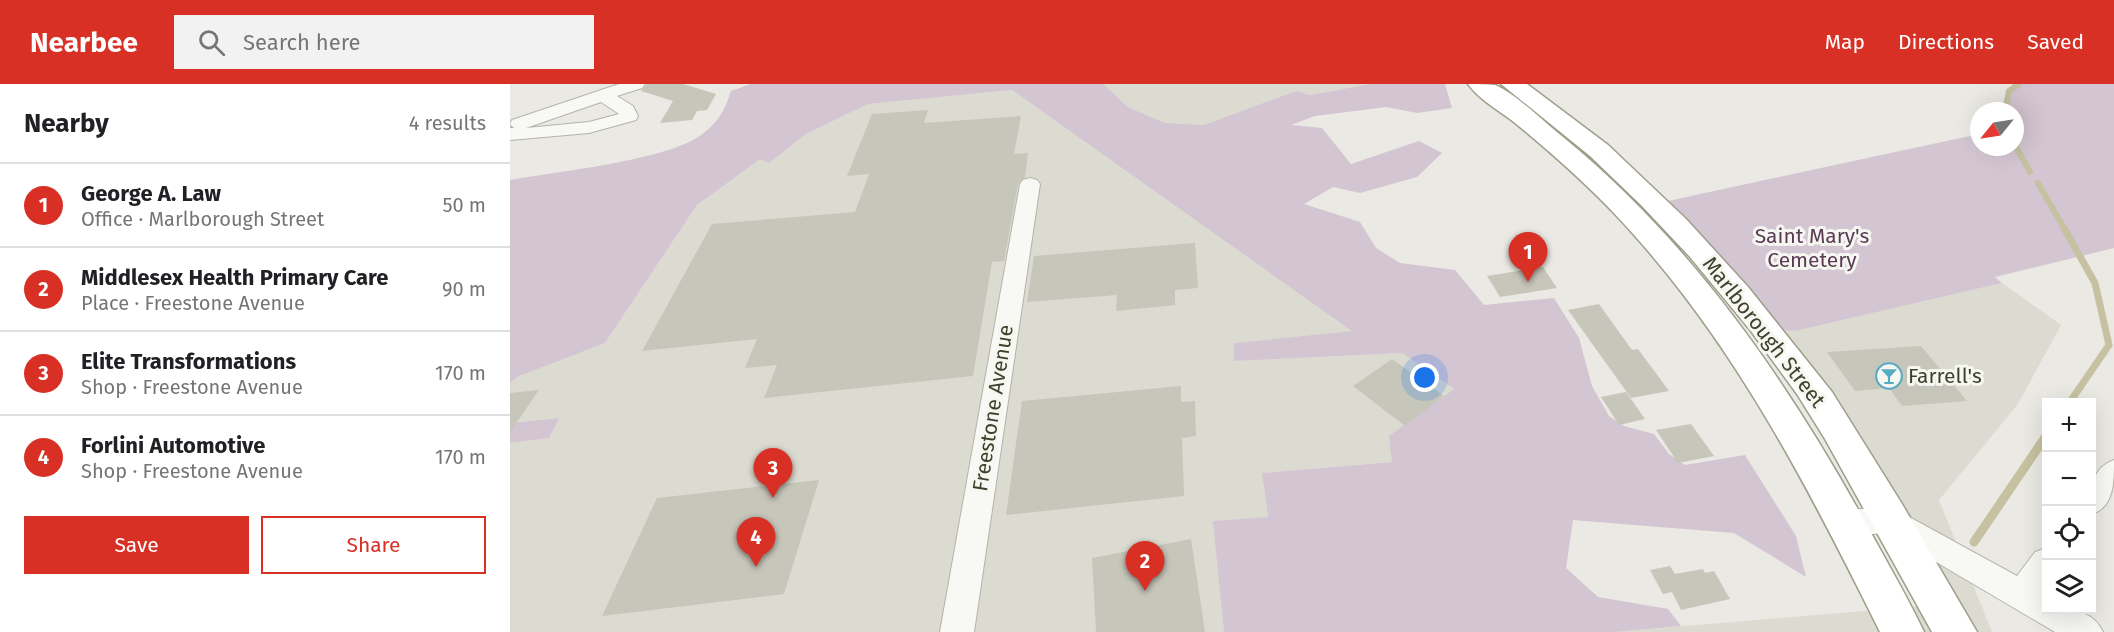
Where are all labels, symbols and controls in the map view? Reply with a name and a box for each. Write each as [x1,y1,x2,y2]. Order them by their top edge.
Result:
search box [174,15,594,69]
text: Nearbee [30,26,138,59]
icon: search [195,26,228,59]
text: Search here [243,29,360,56]
text: Map [1825,29,1865,55]
text: Directions [1898,29,1994,55]
text: Saved [2027,29,2084,55]
north arrow [1970,102,2024,156]
text: Nearby [24,108,109,139]
text: 4 results [409,111,486,135]
text: George A. Law [81,180,221,207]
text: 1 [39,193,48,217]
text: 50 m [442,193,486,217]
text: Office · Marlborough Street [81,207,324,231]
park label: Saint Mary's Cemetery [1755,223,1870,273]
pin: 1 [1508,232,1548,282]
street label: Marlborough Street [1697,251,1831,413]
text: Middlesex Health Primary Care [81,264,388,291]
text: 2 [38,277,49,301]
text: 90 m [442,277,486,301]
text: Place · Freestone Avenue [81,291,305,315]
street label: Freestone Avenue [967,323,1019,493]
text: Elite Transformations [81,348,296,375]
text: 3 [38,361,49,385]
text: 170 m [435,361,486,385]
bar icon: Farrell's [1874,361,1904,391]
your location [1410,363,1439,392]
place label: Farrell's [1908,363,1982,389]
text: Shop · Freestone Avenue [81,375,303,399]
map controls [2042,398,2096,614]
button: + [2042,398,2096,452]
text: Forlini Automotive [81,432,265,459]
text: 4 [38,445,49,469]
text: 170 m [435,445,486,469]
pin: 3 [754,448,792,498]
button: − [2042,452,2096,506]
text: Shop · Freestone Avenue [81,459,303,483]
button: locate [2042,506,2096,560]
button: Save [24,516,249,574]
button: Share [261,516,486,574]
pin: 4 [736,518,776,567]
pin: 2 [1126,542,1164,591]
button: layers [2042,560,2096,614]

